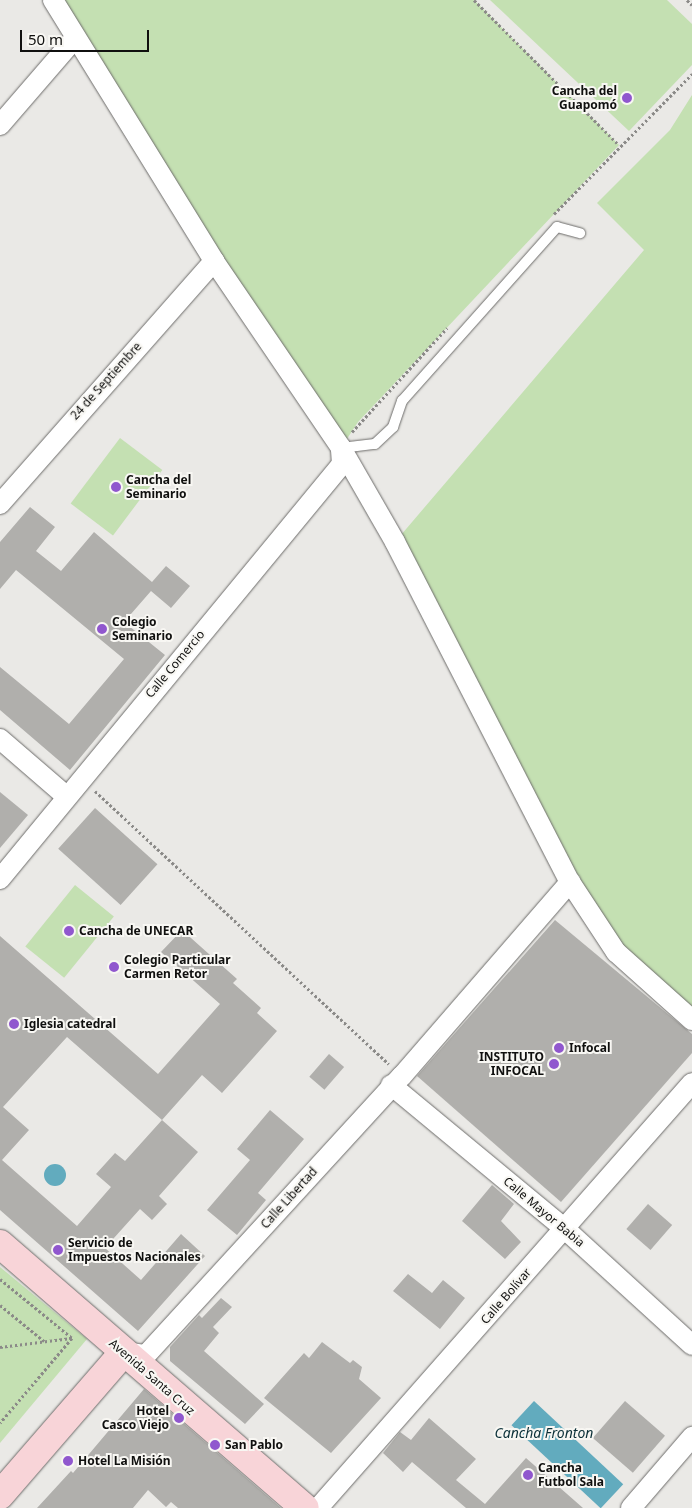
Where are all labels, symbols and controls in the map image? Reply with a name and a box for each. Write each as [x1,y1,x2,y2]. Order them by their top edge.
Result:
scale bar [22,20,151,52]
text: 50 m [28,29,63,49]
place label: Cancha del Guapomó [552,84,617,112]
marker: Cancha del Guapomó [621,92,633,104]
street label: 24 de Septiembre [67,339,145,423]
place label: Cancha del Seminario [126,473,191,501]
marker: Cancha del Seminario [110,481,122,493]
place label: Colegio Seminario [112,615,173,643]
marker: Colegio Seminario [96,623,108,635]
street label: Calle Comercio [142,627,208,701]
place label: Cancha de UNECAR [79,924,193,938]
marker: Cancha de UNECAR [63,925,75,937]
place label: Colegio Particular Carmen Retor [124,953,231,981]
marker: Colegio Particular Carmen Retor [108,961,120,973]
place label: Iglesia catedral [24,1017,116,1031]
marker: Iglesia catedral [8,1018,20,1030]
place label: Infocal [569,1041,611,1055]
marker: Infocal [553,1042,565,1054]
place label: INSTITUTO INFOCAL [479,1050,544,1078]
marker: INSTITUTO INFOCAL [548,1058,560,1070]
street label: Calle Libertad [258,1164,320,1232]
street label: Calle Mayor Babia [501,1174,587,1250]
place label: Servicio de Impuestos Nacionales [68,1236,201,1264]
marker: Servicio de Impuestos Nacionales [52,1244,64,1256]
street label: Calle Bolívar [478,1265,534,1327]
street label: Avenida Santa Cruz [106,1336,198,1418]
place label: Hotel Casco Viejo [102,1404,169,1432]
marker: Hotel Casco Viejo [173,1412,185,1424]
water label: Cancha Fronton [495,1425,593,1441]
place label: San Pablo [225,1438,283,1452]
marker: San Pablo [209,1439,221,1451]
place label: Hotel La Misión [78,1454,171,1468]
marker: Hotel La Misión [62,1455,74,1467]
place label: Cancha Futbol Sala [538,1461,604,1489]
marker: Cancha Futbol Sala [522,1469,534,1481]

